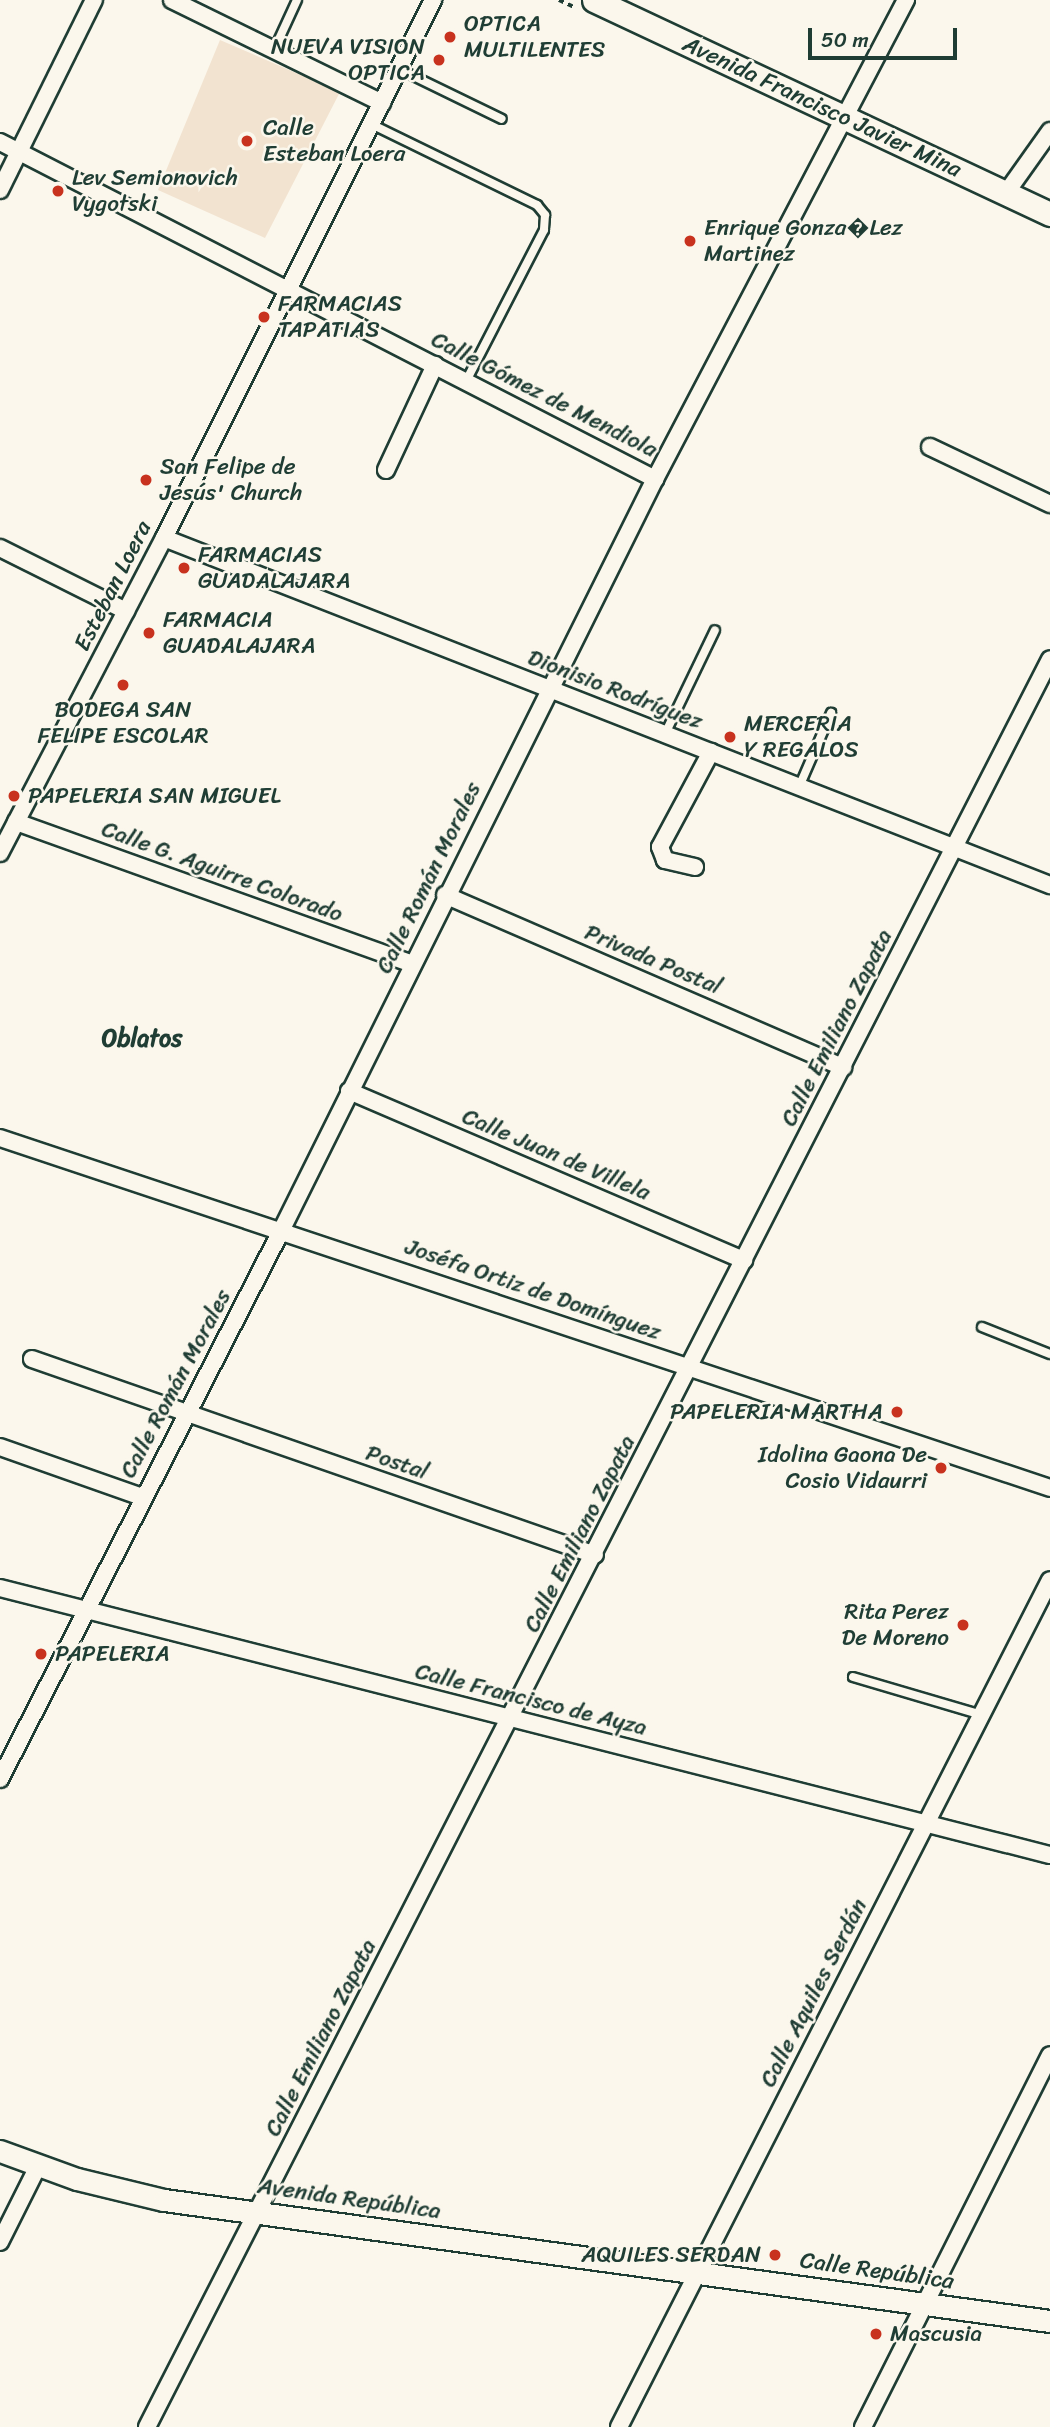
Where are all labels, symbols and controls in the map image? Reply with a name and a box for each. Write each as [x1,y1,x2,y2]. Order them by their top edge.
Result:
place label: OPTICA MULTILENTES [464,10,605,64]
scale bar [812,14,961,58]
text: 50 m [821,21,869,59]
marker: OPTICA MULTILENTES [442,29,458,45]
street label: Avenida Francisco Javier Mina [678,30,966,184]
place label: NUEVA VISION OPTICA [271,33,425,87]
marker: NUEVA VISION OPTICA [431,52,447,68]
place label: Calle Esteban Loera [263,114,406,168]
marker: Calle Esteban Loera [237,131,257,151]
place label: Lev Semionovich Vygotski [72,164,237,218]
marker: Lev Semionovich Vygotski [50,183,66,199]
place label: Enrique Gonza�Lez Martinez [704,214,903,268]
marker: Enrique Gonza�Lez Martinez [682,233,698,249]
place label: FARMACIAS TAPATIAS [278,290,402,344]
marker: FARMACIAS TAPATIAS [256,309,272,325]
street label: Calle Gómez de Mendiola [426,326,662,464]
place label: San Felipe de Jesús' Church [160,453,302,507]
marker: San Felipe de Jesús' Church [138,472,154,488]
street label: Esteban Loera [68,516,158,656]
place label: FARMACIAS GUADALAJARA [198,541,350,595]
marker: FARMACIAS GUADALAJARA [176,560,192,576]
place label: FARMACIA GUADALAJARA [163,606,315,660]
marker: FARMACIA GUADALAJARA [141,625,157,641]
street label: Dionisio Rodríguez [524,644,706,736]
marker: BODEGA SAN FELIPE ESCOLAR [115,677,131,693]
place label: BODEGA SAN FELIPE ESCOLAR [38,696,208,750]
place label: MERCERIA Y REGALOS [744,710,859,764]
marker: MERCERIA Y REGALOS [722,729,738,745]
street label: Calle Román Morales [371,778,487,978]
place label: PAPELERIA SAN MIGUEL [28,782,281,810]
marker: PAPELERIA SAN MIGUEL [6,788,22,804]
street label: Calle G. Aguirre Colorado [98,816,346,928]
street label: Privada Postal [580,919,726,1001]
street label: Calle Emiliano Zapata [775,925,899,1131]
district label: Oblatos [102,1025,182,1053]
street label: Calle Juan de Villela [457,1103,655,1207]
street label: Joséfa Ortiz de Domínguez [402,1233,664,1347]
street label: Calle Román Morales [115,1285,237,1483]
place label: PAPELERIA MARTHA [672,1398,883,1426]
marker: PAPELERIA MARTHA [889,1404,905,1420]
street label: Calle Emiliano Zapata [518,1431,642,1637]
street label: Postal [362,1439,432,1487]
place label: Idolina Gaona De Cosio Vidaurri [758,1441,927,1495]
marker: Idolina Gaona De Cosio Vidaurri [933,1460,949,1476]
place label: Rita Perez De Moreno [842,1598,949,1652]
marker: Rita Perez De Moreno [955,1617,971,1633]
place label: PAPELERIA [55,1640,170,1668]
marker: PAPELERIA [33,1646,49,1662]
street label: Calle Francisco de Ayza [412,1658,650,1742]
street label: Calle Aquiles Serdán [755,1895,873,2091]
street label: Calle Emiliano Zapata [259,1935,383,2141]
street label: Avenida República [256,2172,442,2226]
place label: AQUILES SERDAN [581,2241,761,2269]
marker: AQUILES SERDAN [767,2247,783,2263]
street label: Calle República [798,2247,956,2295]
place label: Mascusia [890,2320,982,2348]
marker: Mascusia [868,2326,884,2342]

